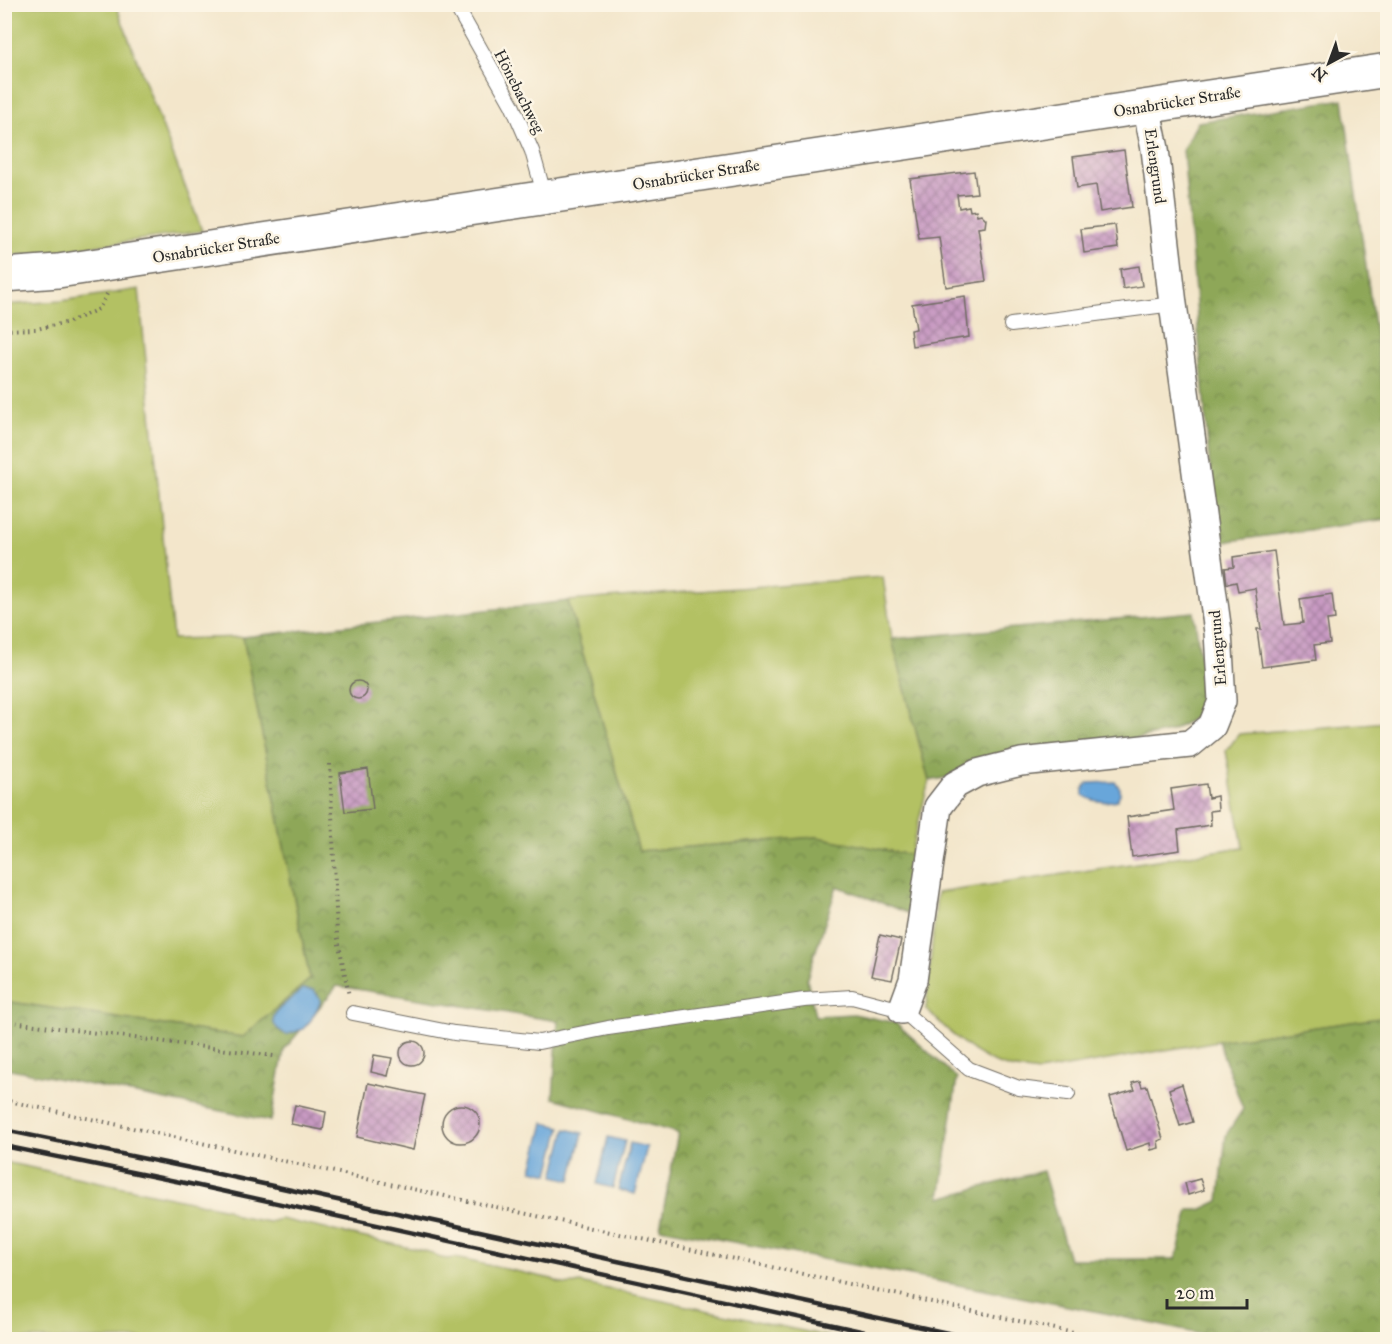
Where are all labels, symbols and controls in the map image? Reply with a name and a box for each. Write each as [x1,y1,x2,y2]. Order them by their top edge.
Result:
north arrow [1299,33,1359,93]
street label: Hönebachweg [489,46,549,137]
text: N [1308,62,1331,86]
street label: Osnabrücker Straße [1112,82,1242,121]
street label: Erlengrund [1140,127,1170,205]
street label: Osnabrücker Straße [631,155,761,194]
street label: Osnabrücker Straße [151,228,281,267]
street label: Erlengrund [1205,609,1231,687]
scale bar [1167,1272,1246,1310]
text: 20 m [1176,1282,1214,1304]

